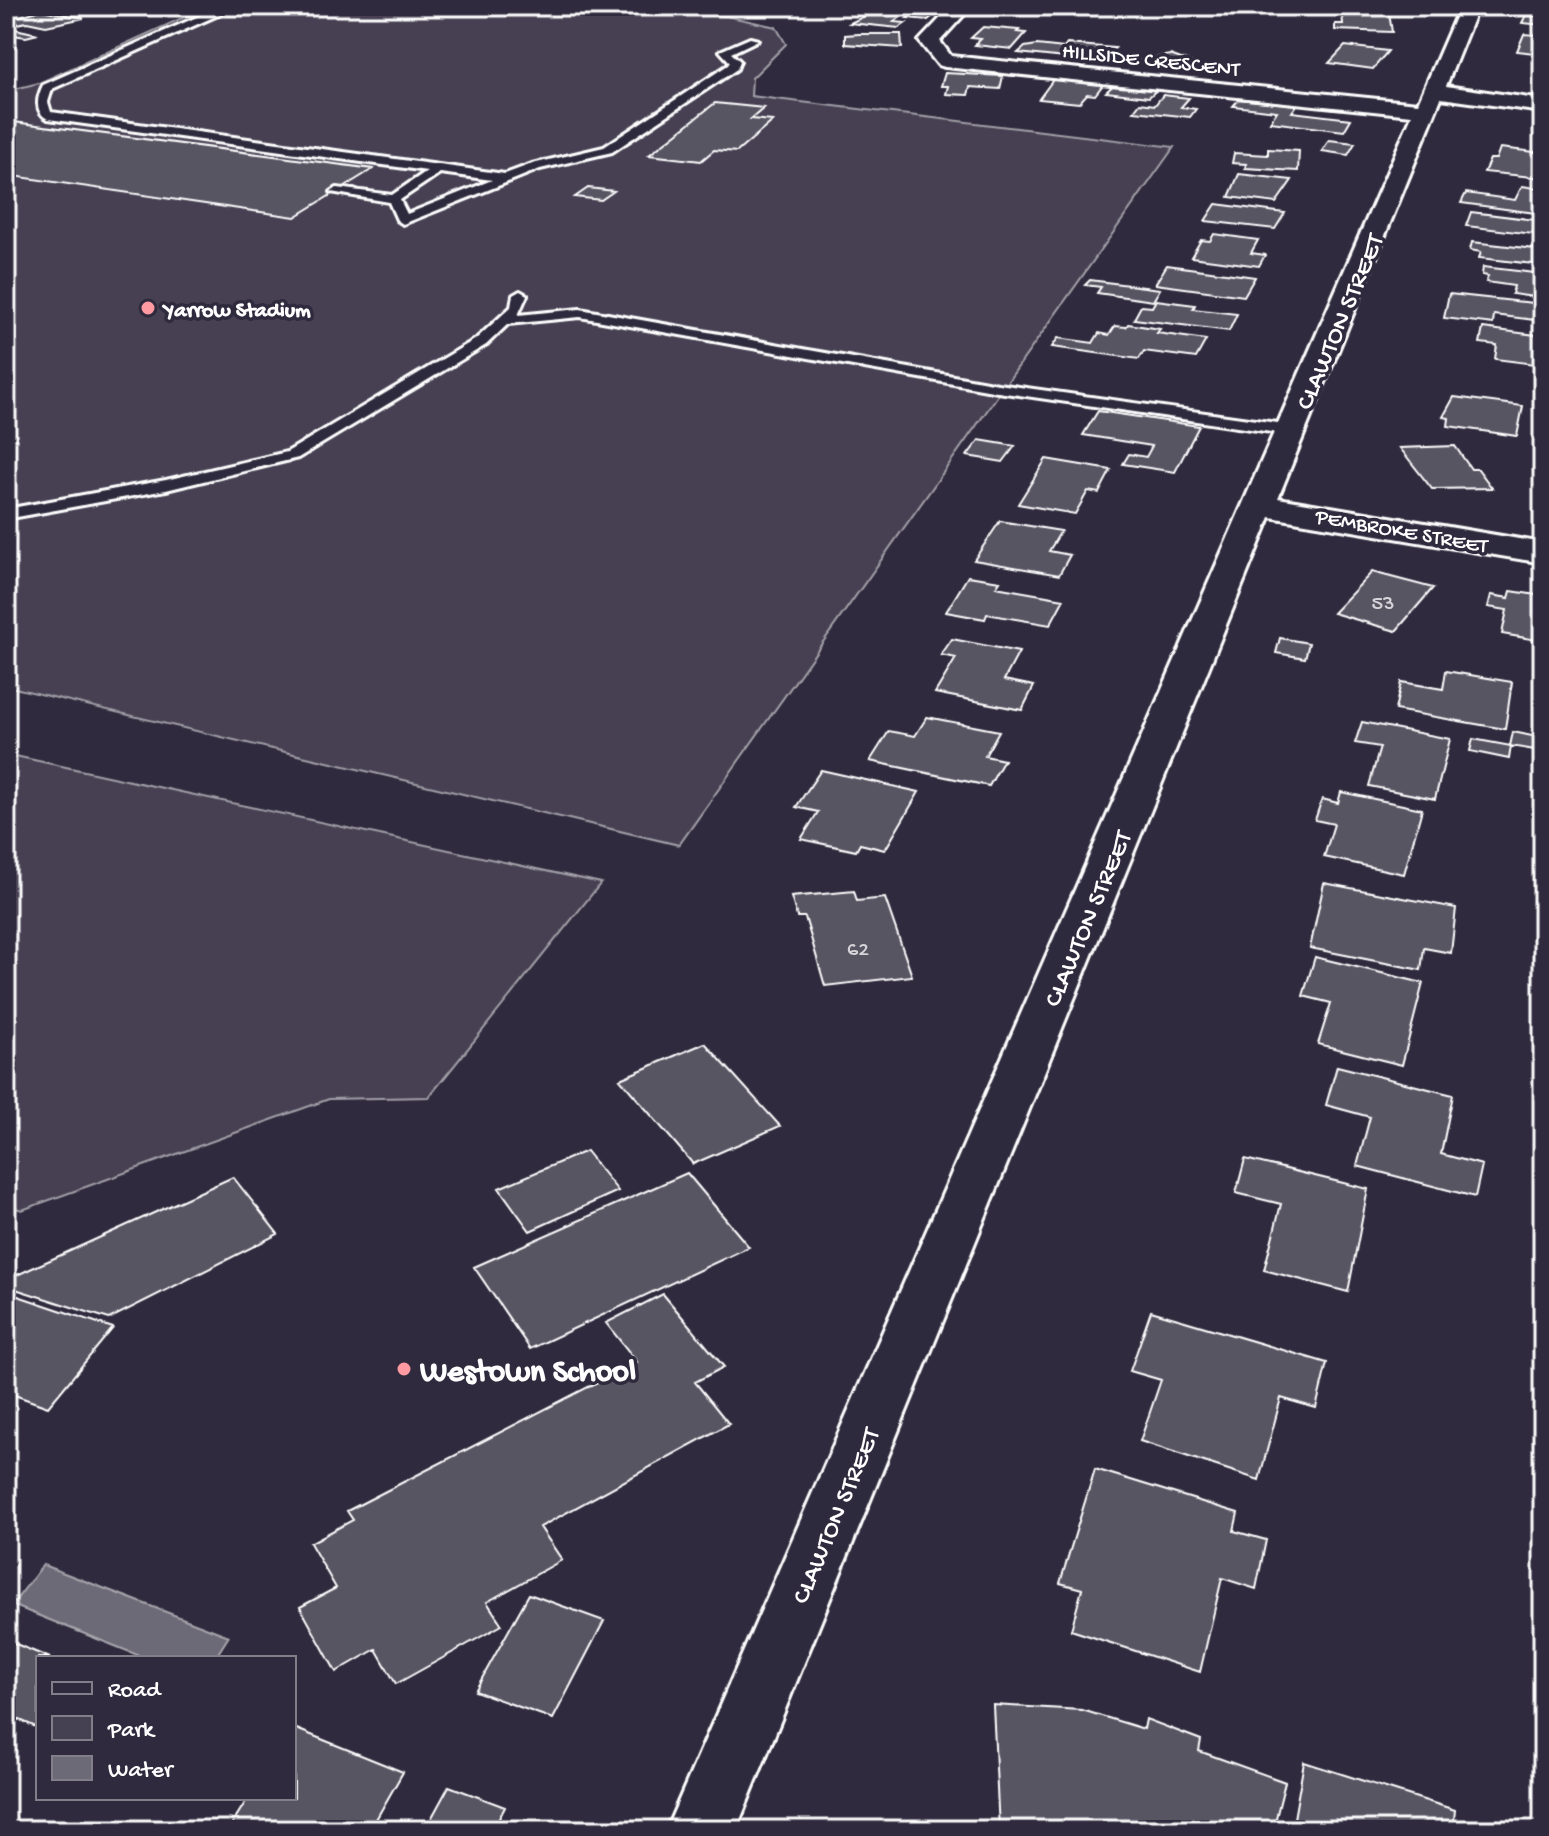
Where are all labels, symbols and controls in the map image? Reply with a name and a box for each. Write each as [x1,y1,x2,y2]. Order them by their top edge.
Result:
street label: HILLSIDE CRESCENT [1060,40,1242,84]
street label: CLAWTON STREET [1291,229,1394,415]
marker: Yarrow Stadium [139,299,157,317]
place label: Yarrow Stadium [161,299,311,325]
street label: PEMBROKE STREET [1312,505,1491,561]
house number: 53 [1372,592,1395,618]
street label: CLAWTON STREET [1039,826,1142,1012]
house number: 62 [847,938,869,964]
place label: Westown School [419,1355,636,1393]
marker: Westown School [395,1360,413,1378]
street label: CLAWTON STREET [787,1423,890,1609]
legend [36,1656,296,1800]
text: Road [108,1677,162,1706]
text: Park [107,1717,156,1746]
text: Water [108,1757,175,1786]

